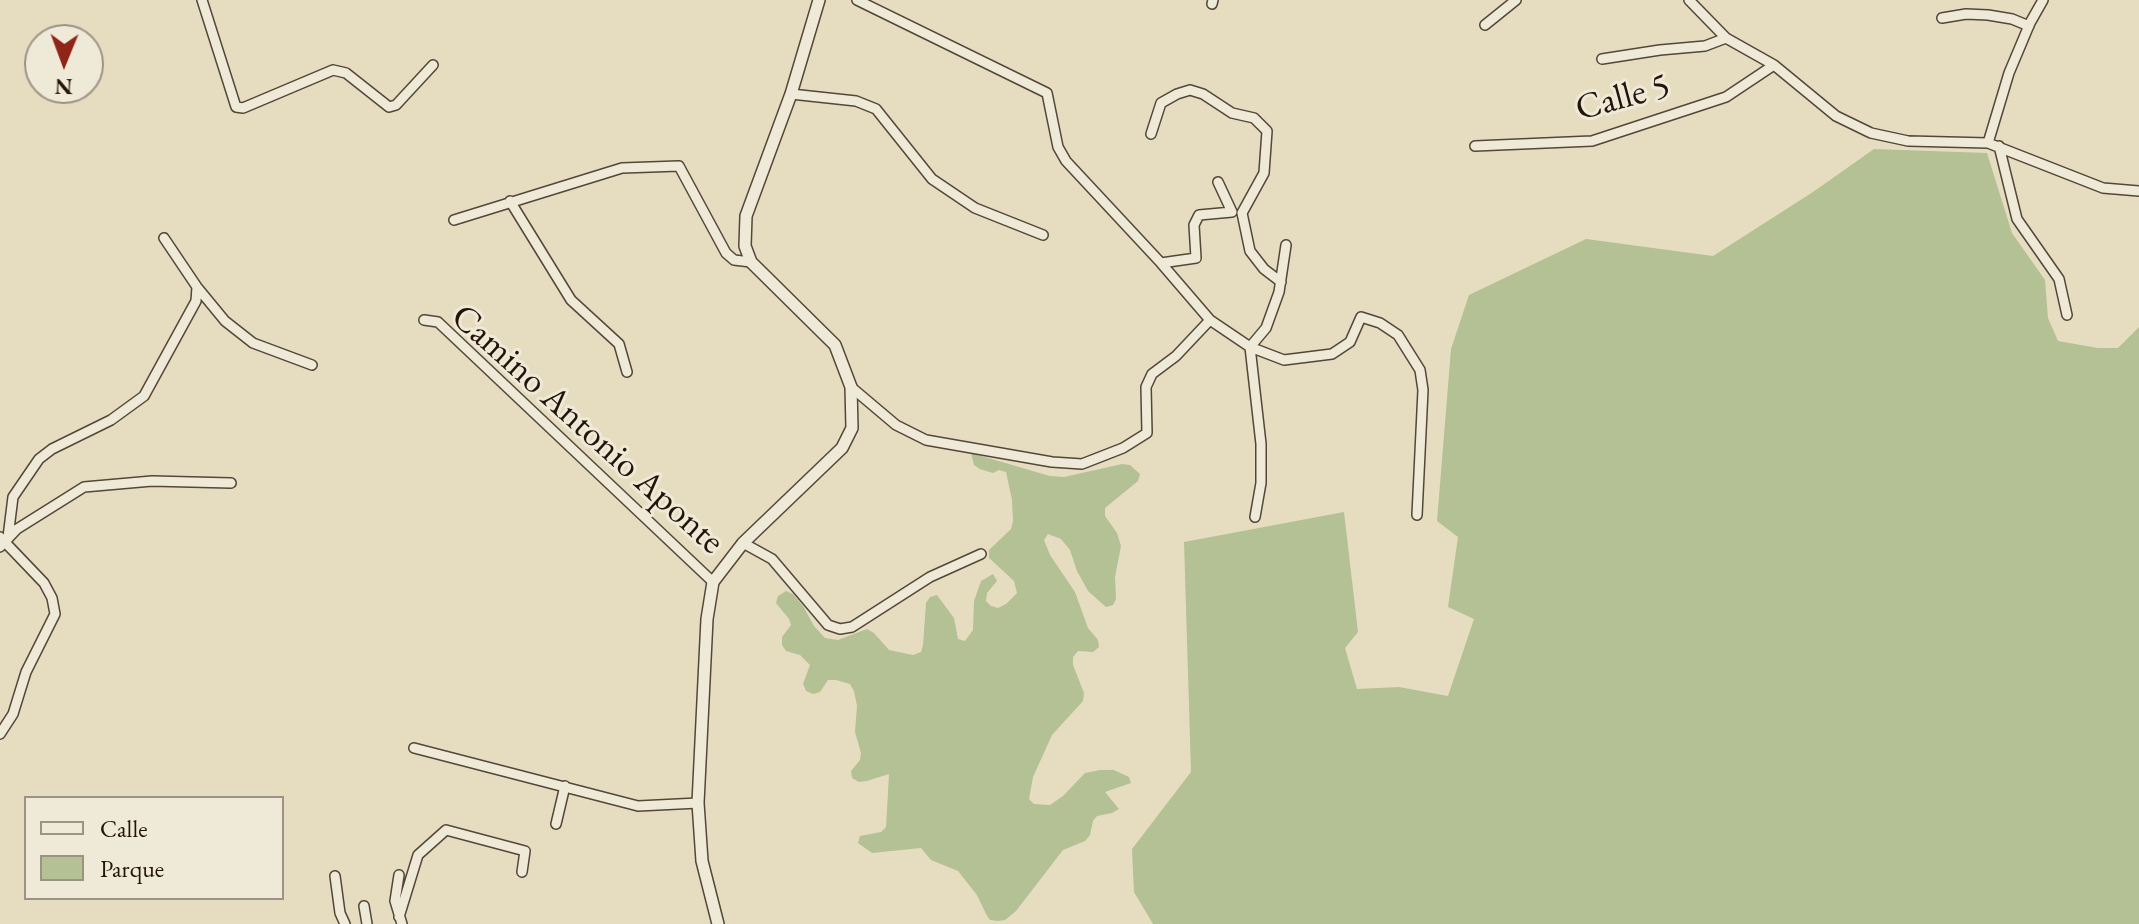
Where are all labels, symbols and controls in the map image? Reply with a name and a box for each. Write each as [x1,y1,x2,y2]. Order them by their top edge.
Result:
north arrow [24,24,104,104]
street label: Calle 5 [1571,65,1675,131]
text: N [54,72,73,101]
street label: Camino Antonio Aponte [442,296,732,564]
legend [24,796,284,900]
text: Calle [100,813,148,844]
text: Parque [100,853,164,884]

